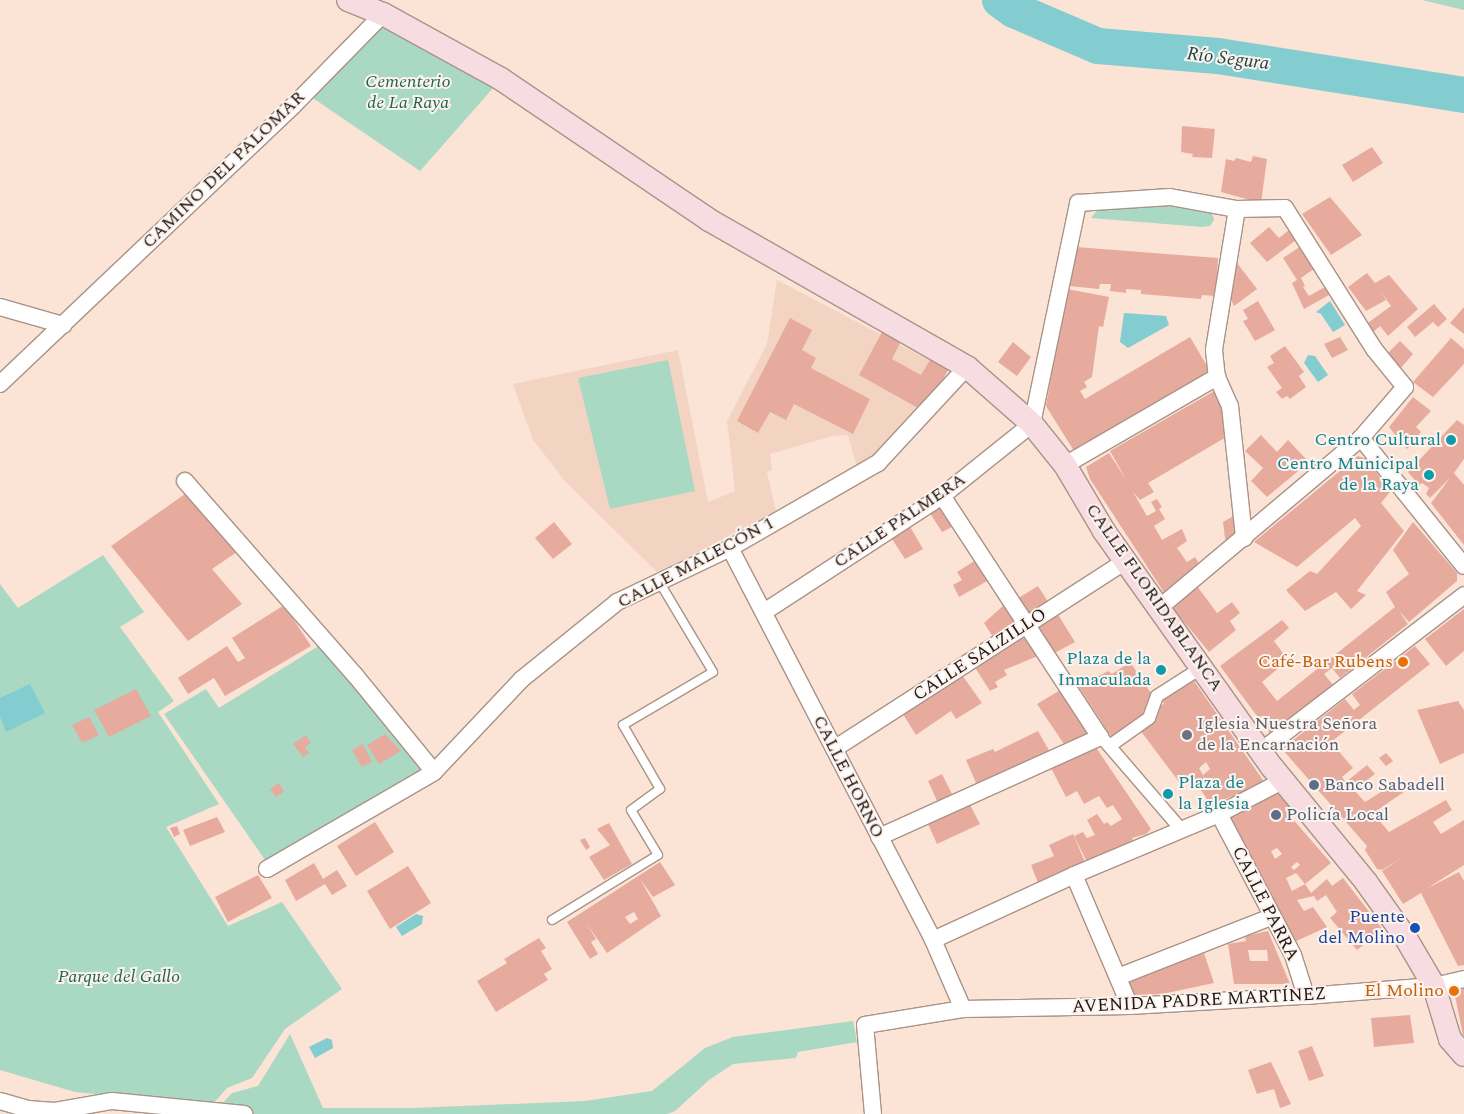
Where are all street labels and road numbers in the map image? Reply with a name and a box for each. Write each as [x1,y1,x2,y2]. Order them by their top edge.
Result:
street label: CAMINO DEL PALOMAR [138,87,310,253]
street label: CALLE PALMERA [830,469,970,573]
street label: CALLE FLORIDABLANCA [1081,500,1227,696]
street label: CALLE MALECÓN 1 [614,513,778,613]
street label: CALLE SALZILLO [909,604,1051,706]
street label: CALLE HORNO [808,712,888,842]
street label: CALLE PARRA [1227,843,1303,965]
street label: AVENIDA PADRE MARTÍNEZ [1071,984,1327,1018]

